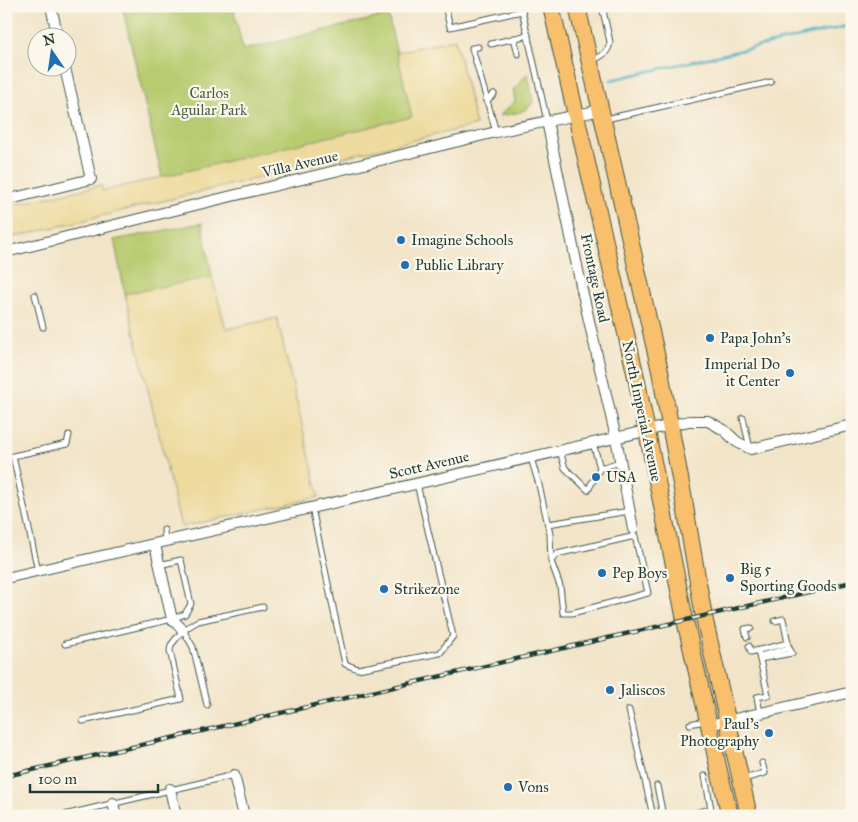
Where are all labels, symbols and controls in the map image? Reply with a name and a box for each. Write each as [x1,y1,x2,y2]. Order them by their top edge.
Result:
north arrow [28,28,78,78]
text: N [41,30,57,49]
park label: Carlos Aguilar Park [170,84,247,119]
street label: Villa Avenue [259,147,340,182]
place label: Imagine Schools [411,231,513,249]
street label: Frontage Road [577,232,613,325]
marker: Imagine Schools [395,234,407,246]
place label: Public Library [415,256,504,274]
marker: Public Library [399,259,411,271]
place label: Papa John's [720,329,791,348]
marker: Papa John's [704,332,716,344]
street label: North Imperial Avenue [618,339,666,483]
place label: Imperial Do it Center [704,355,780,390]
marker: Imperial Do it Center [784,367,796,379]
street label: Scott Avenue [387,447,471,483]
place label: USA [606,468,636,486]
marker: USA [590,471,602,483]
place label: Big 5 Sporting Goods [740,560,836,595]
place label: Pep Boys [612,564,667,582]
marker: Pep Boys [596,567,608,579]
marker: Big 5 Sporting Goods [724,572,736,584]
place label: Strikezone [394,580,460,598]
marker: Strikezone [378,583,390,595]
place label: Jaliscos [618,681,665,700]
marker: Jaliscos [604,684,616,696]
place label: Paul's Photography [680,715,760,750]
marker: Paul's Photography [763,727,775,739]
scale bar [30,762,158,794]
text: 100 m [38,770,78,788]
place label: Vons [517,778,549,796]
marker: Vons [502,781,514,793]

